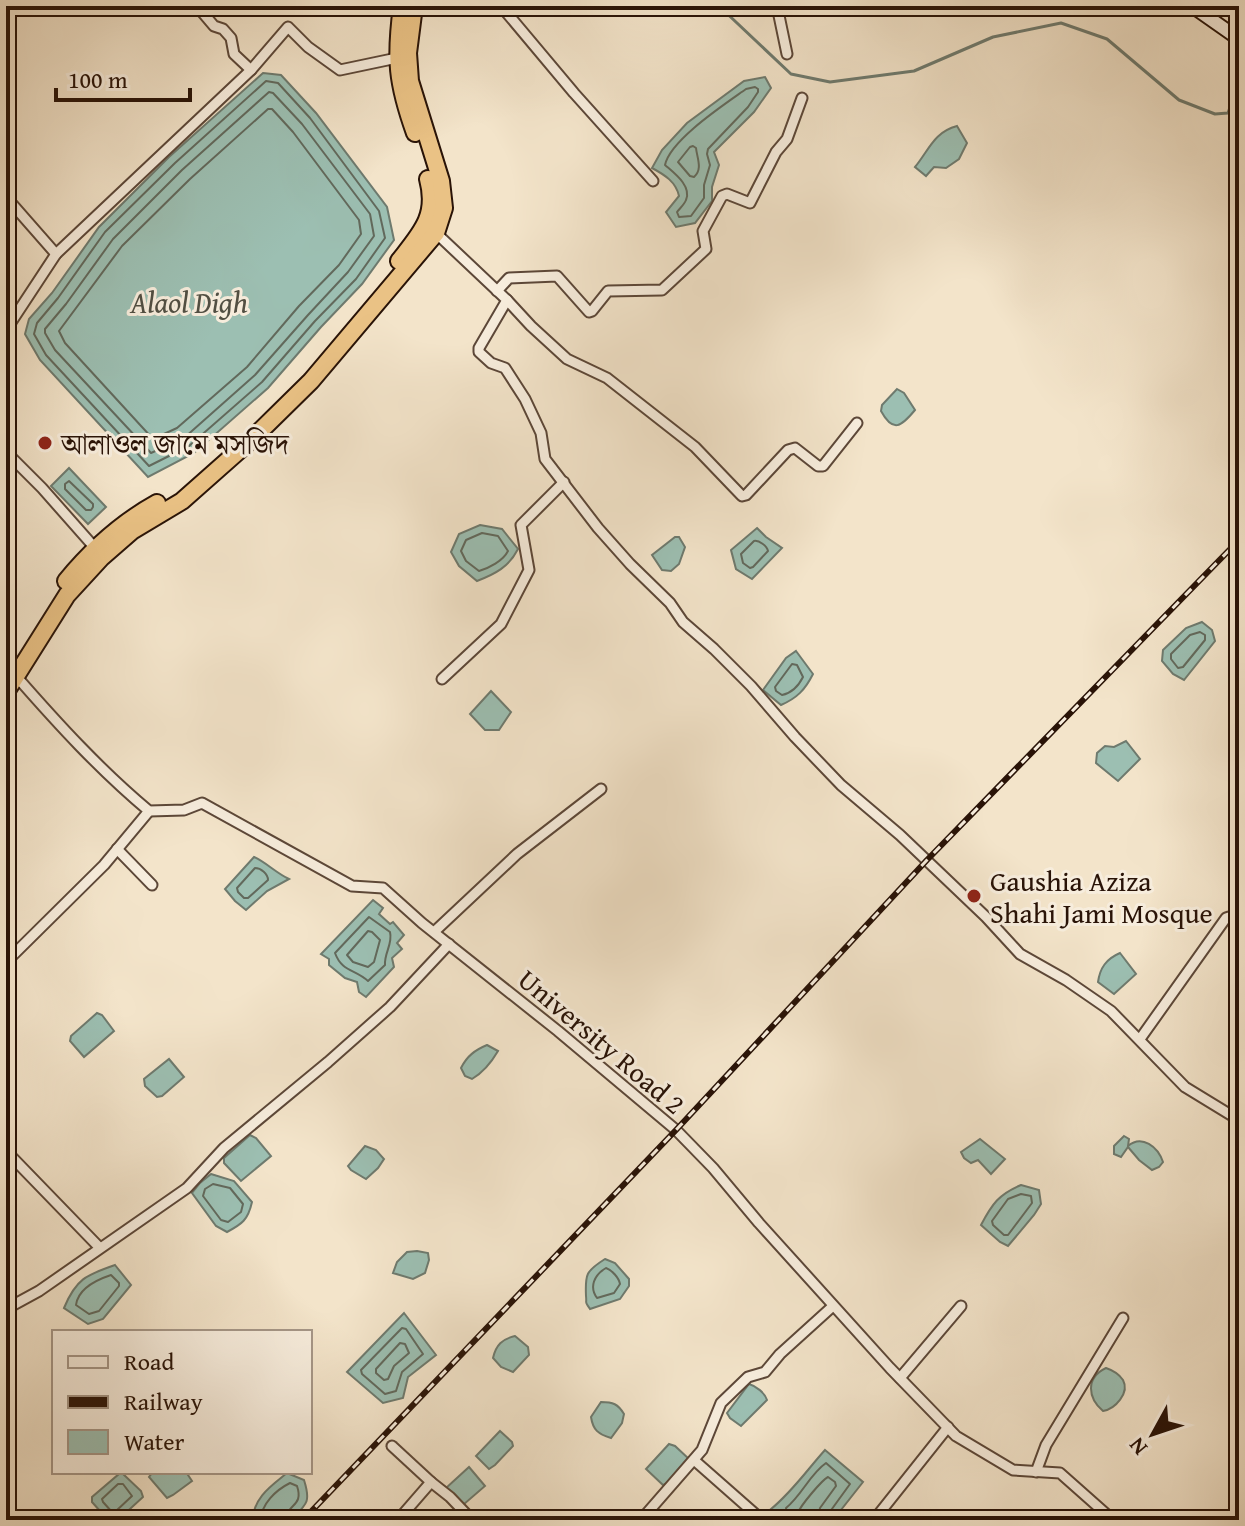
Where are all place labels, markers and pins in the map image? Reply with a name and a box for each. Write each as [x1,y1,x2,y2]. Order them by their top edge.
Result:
place label: আলাওল জামে মসজিদ [60,423,291,464]
marker: আলাওল জামে মসজিদ [36,434,54,452]
place label: Gaushia Aziza Shahi Jami Mosque [990,860,1213,933]
marker: Gaushia Aziza Shahi Jami Mosque [965,887,983,905]

